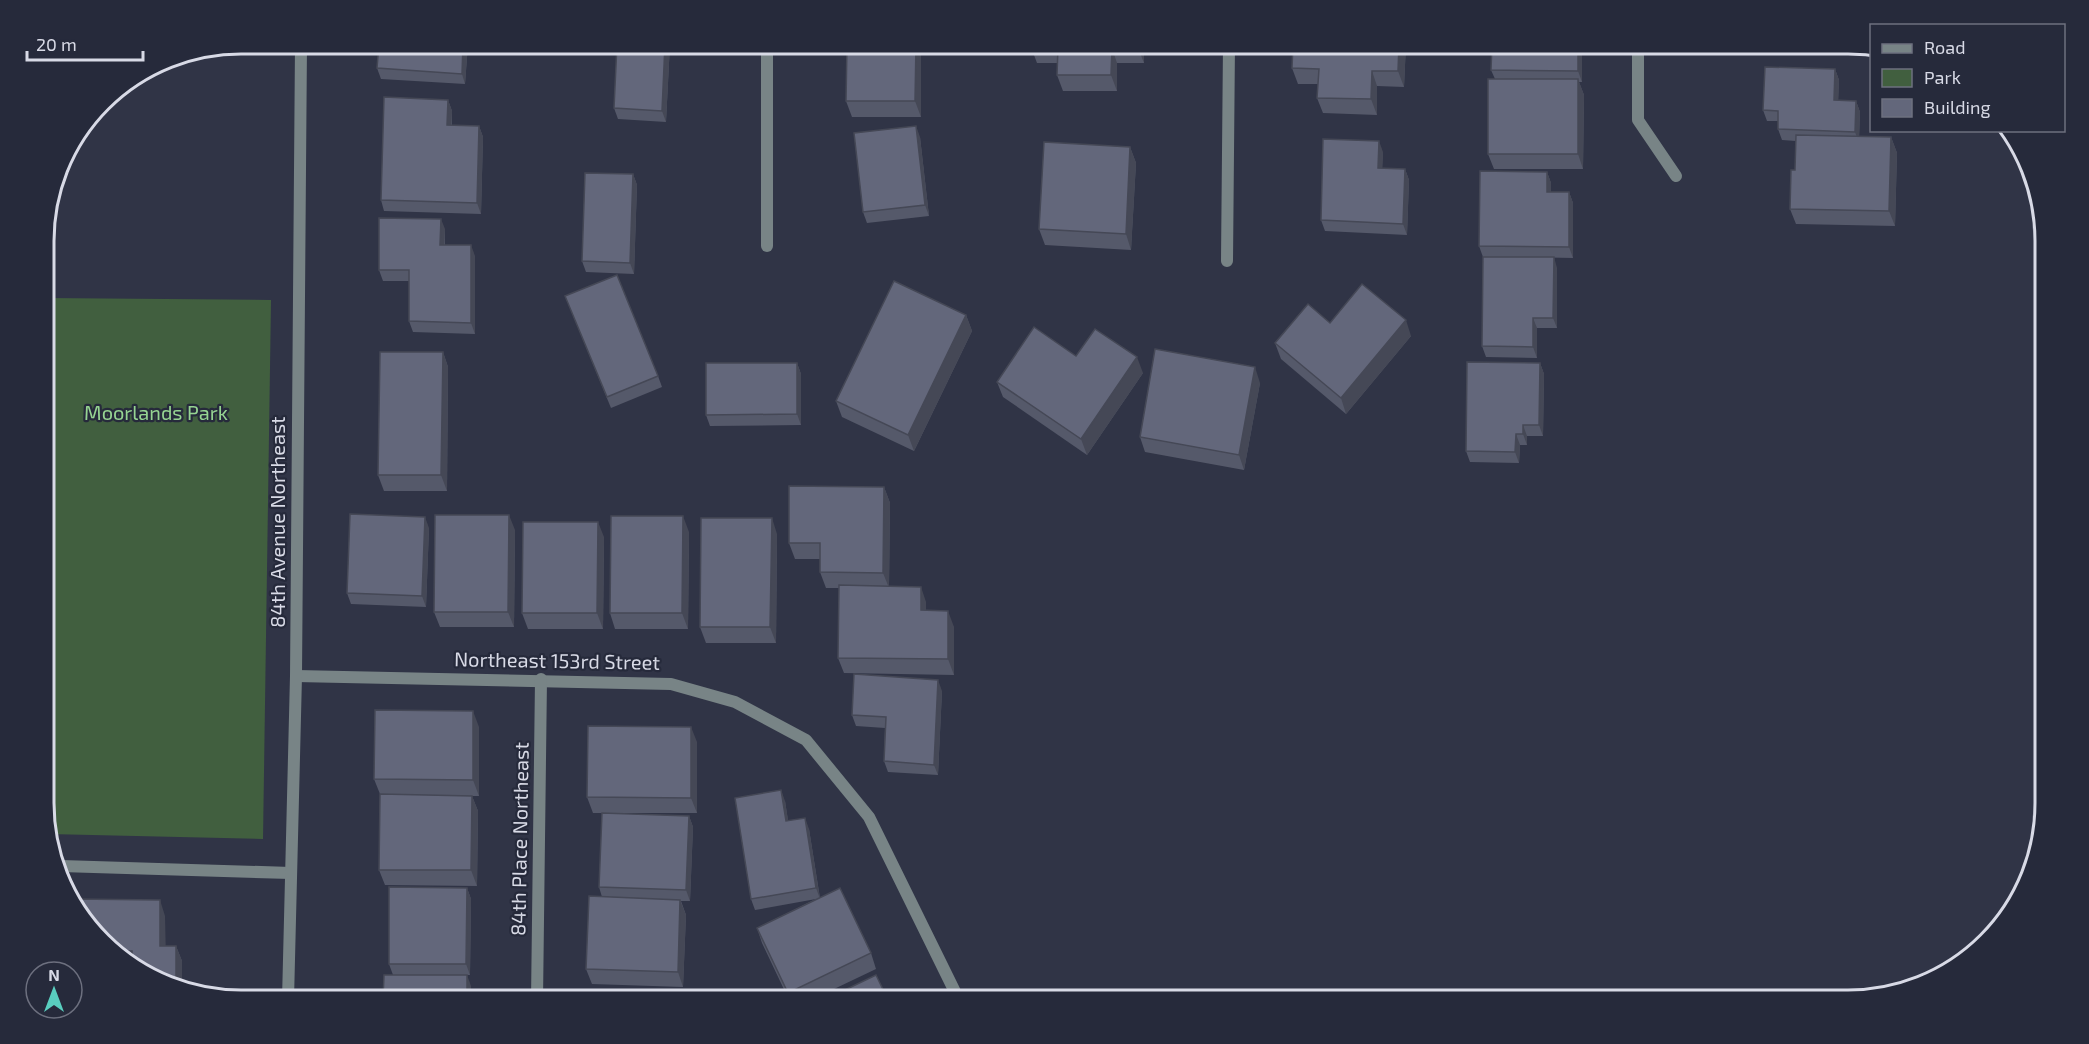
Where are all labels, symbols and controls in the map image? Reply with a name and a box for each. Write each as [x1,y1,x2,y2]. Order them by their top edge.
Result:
scale bar [27,24,142,62]
legend [1870,24,2065,132]
text: 20 m [36,33,77,55]
text: Road [1924,36,1965,58]
text: Park [1924,66,1961,88]
text: Building [1924,96,1991,118]
park label: Moorlands Park [84,400,228,424]
street label: 84th Avenue Northeast [265,416,289,628]
street label: Northeast 153rd Street [454,646,660,674]
street label: 84th Place Northeast [505,741,533,936]
north arrow [24,960,84,1020]
text: N [48,965,60,984]

